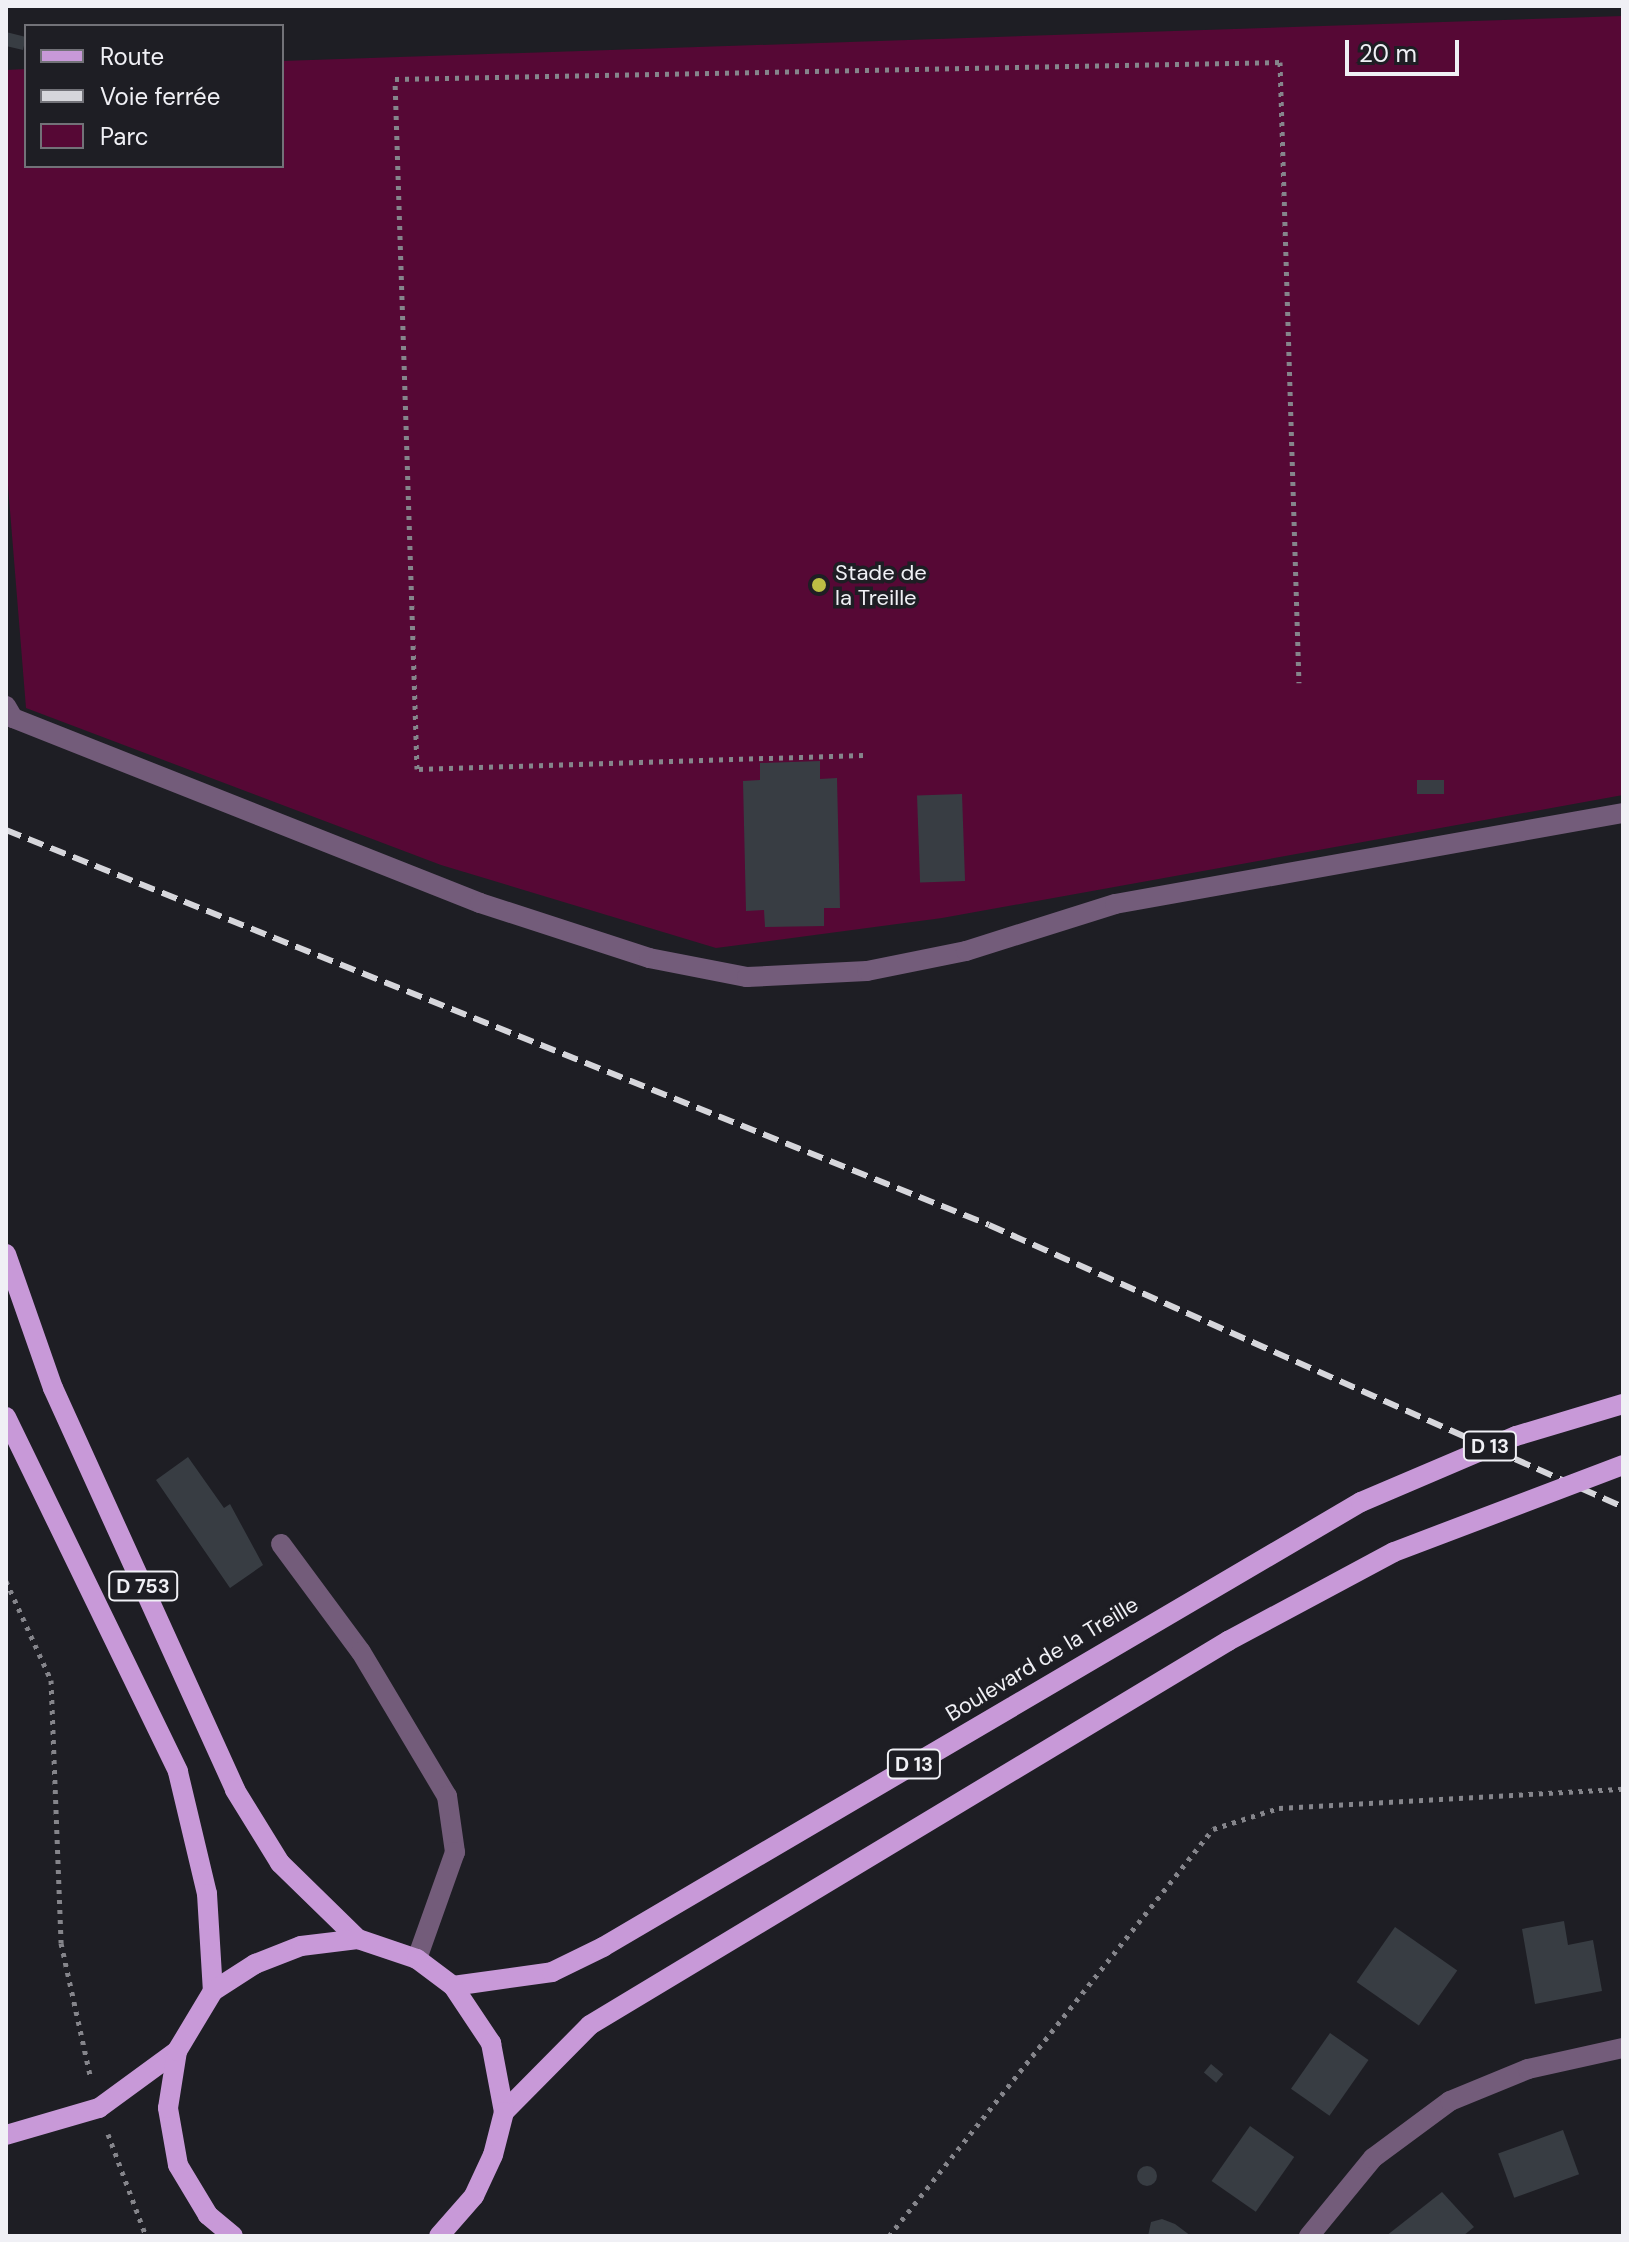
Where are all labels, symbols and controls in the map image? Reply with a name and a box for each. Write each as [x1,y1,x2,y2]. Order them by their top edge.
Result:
legend [24,24,284,168]
scale bar [1349,24,1463,74]
text: 20 m [1359,38,1417,69]
text: Route [100,41,164,72]
text: Voie ferrée [100,81,220,112]
text: Parc [100,121,149,152]
place label: Stade de la Treille [835,559,927,610]
marker: Stade de la Treille [810,576,828,594]
road number: D 13 [1462,1430,1518,1462]
road number: D 753 [107,1570,179,1602]
street label: Boulevard de la Treille [941,1591,1143,1727]
road number: D 13 [886,1748,942,1780]

